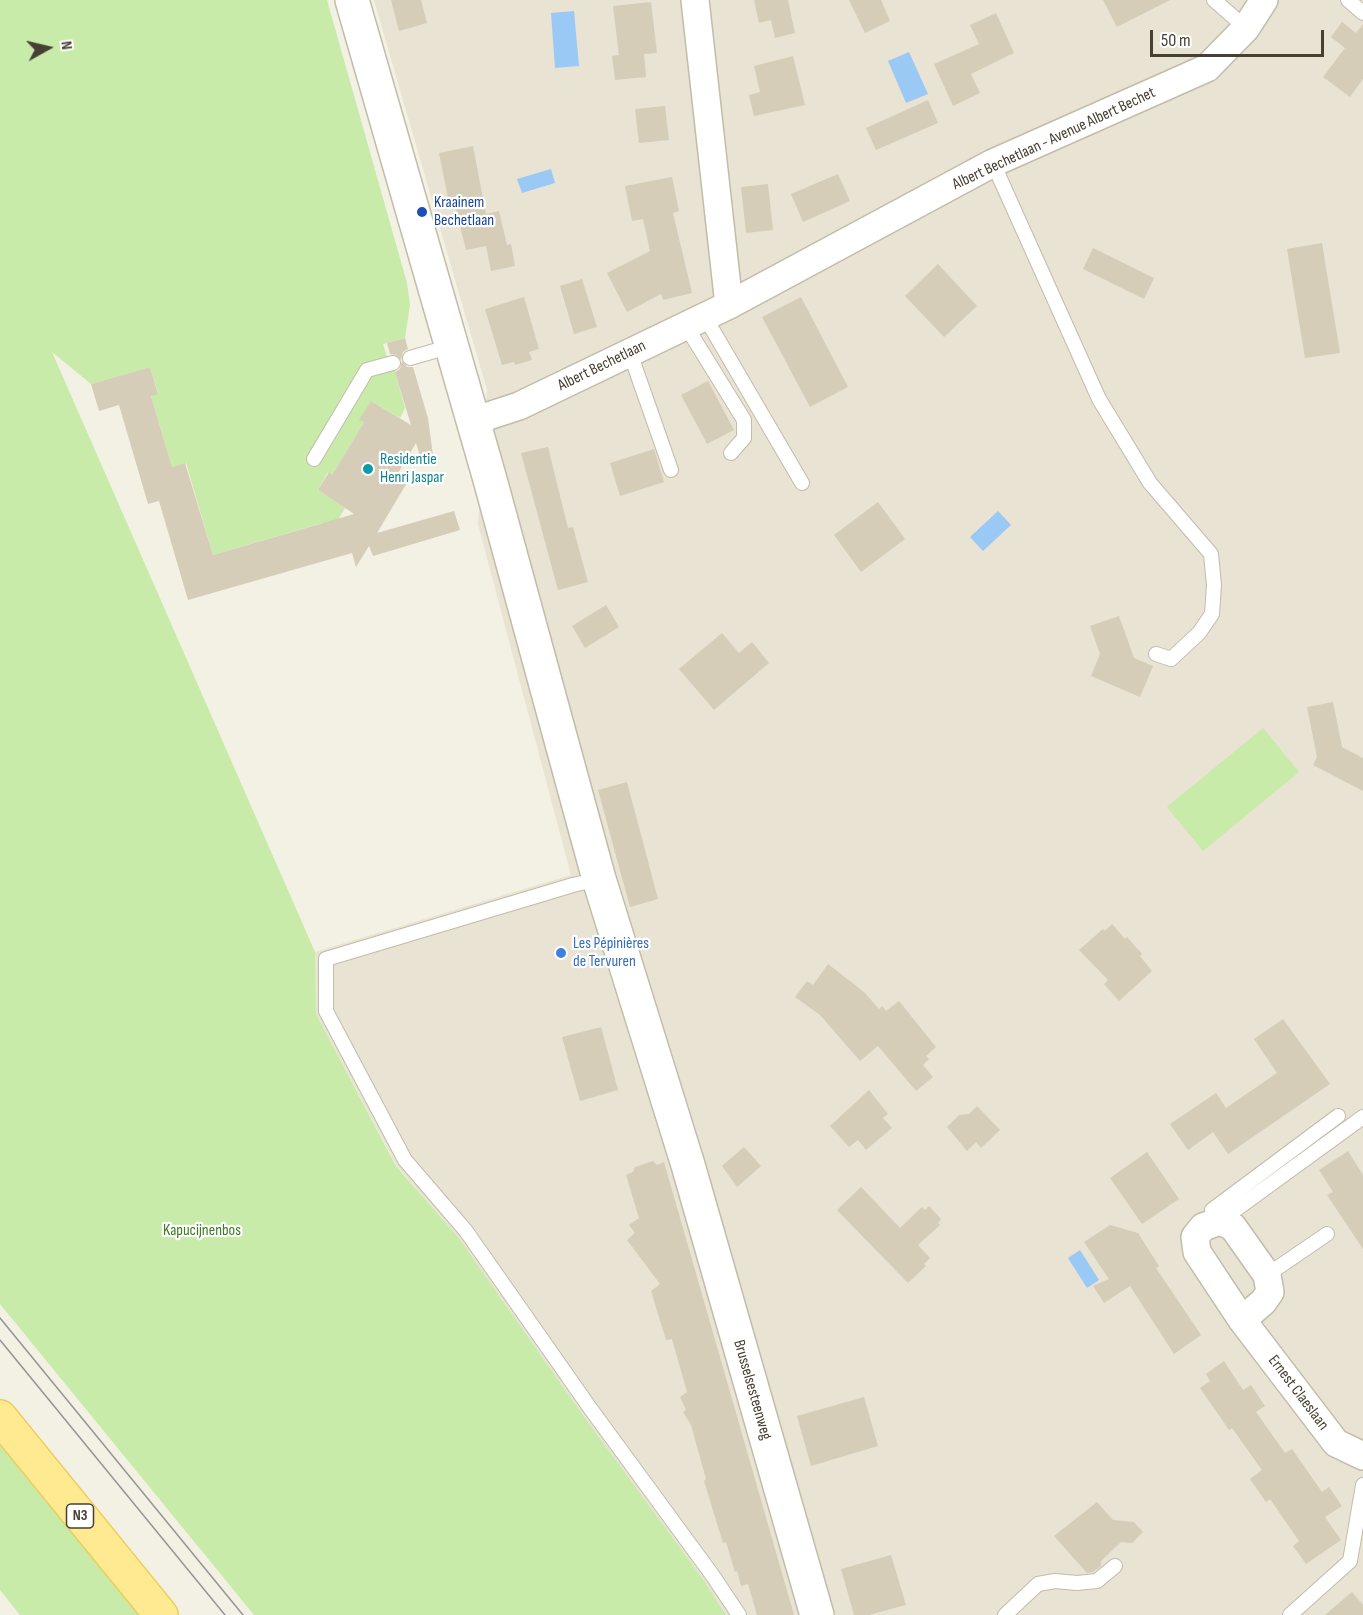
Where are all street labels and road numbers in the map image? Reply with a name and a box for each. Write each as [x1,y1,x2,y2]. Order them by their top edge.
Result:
street label: Albert Bechetlaan - Avenue Albert Bechet [950,83,1158,195]
street label: Albert Bechetlaan [555,336,649,396]
street label: Brusselsesteenweg [729,1338,775,1442]
street label: Ernest Claeslaan [1264,1352,1332,1434]
road number: N3 [66,1504,94,1528]

